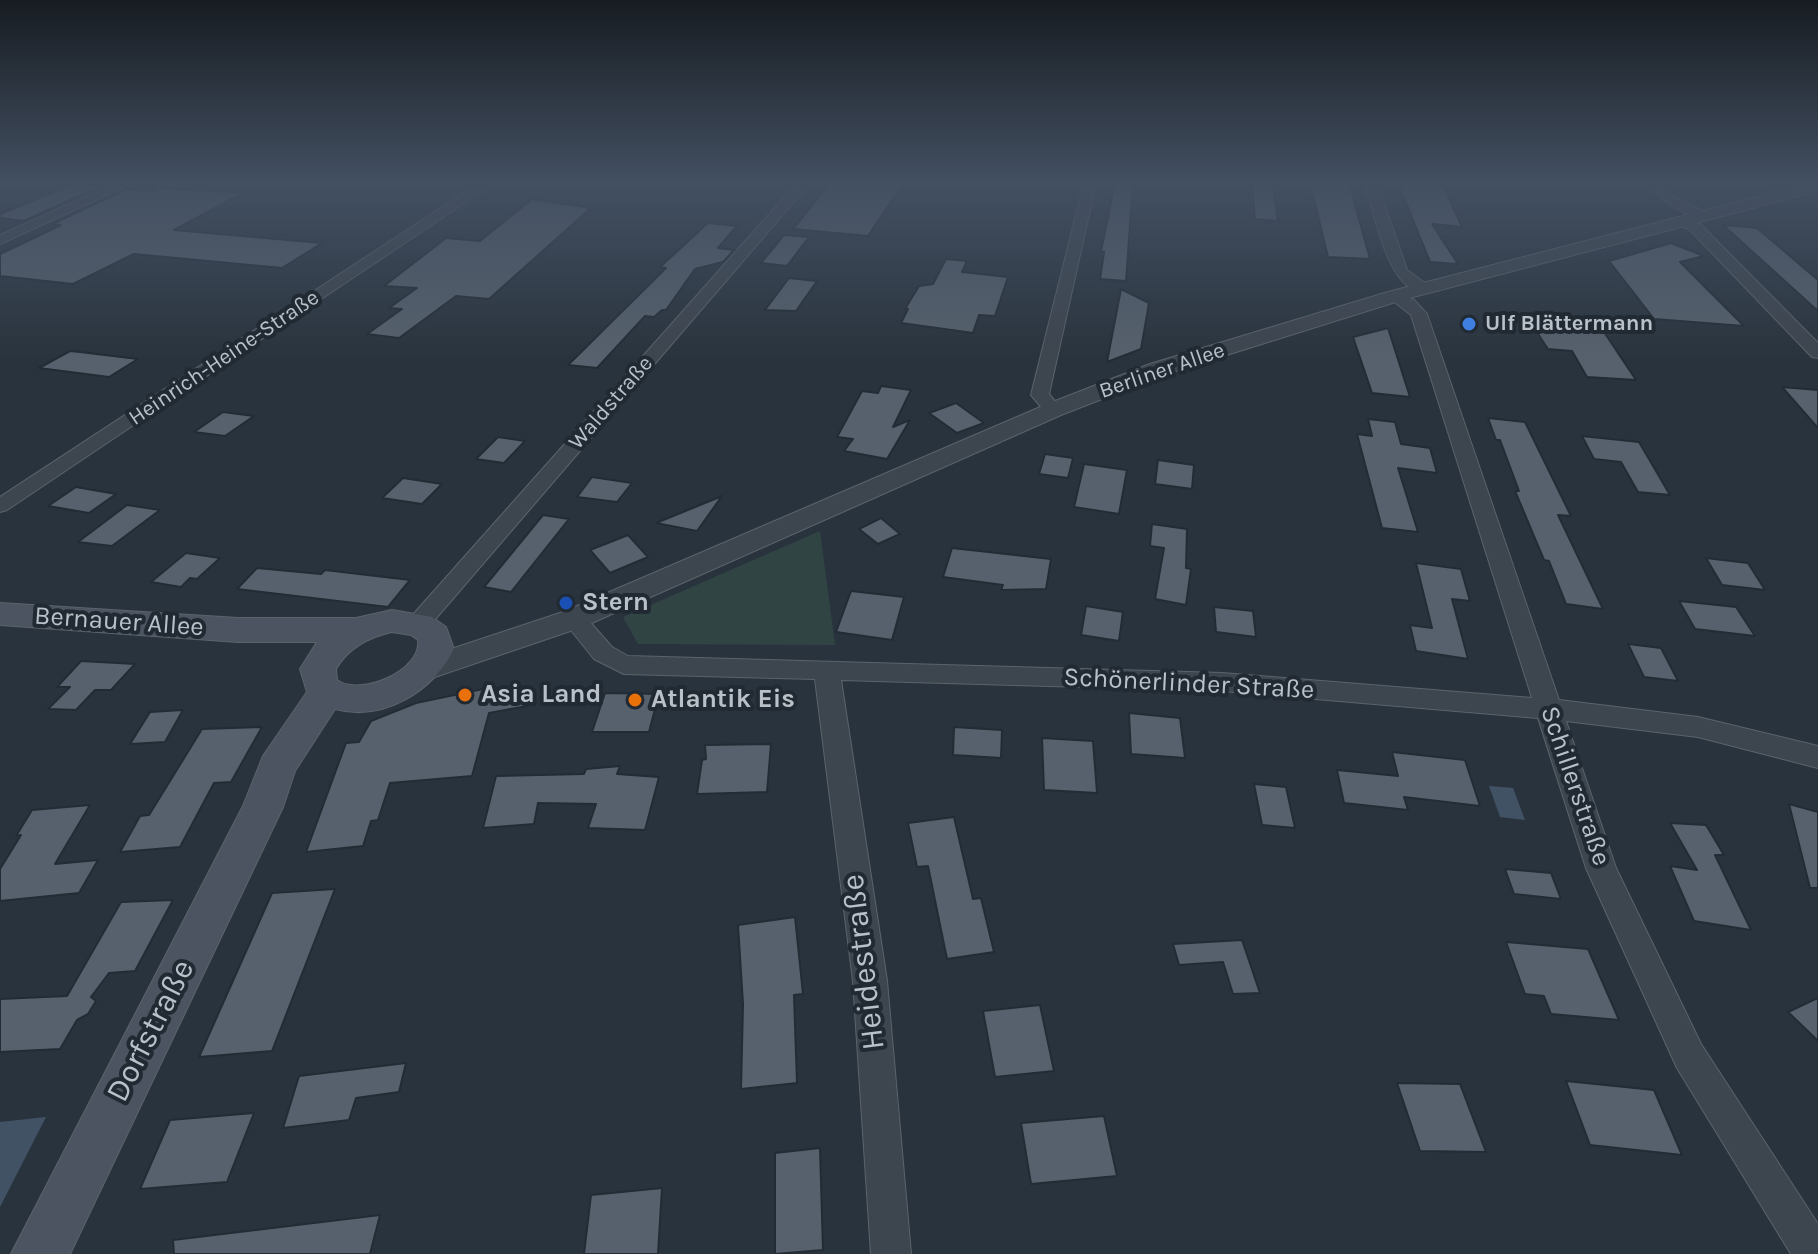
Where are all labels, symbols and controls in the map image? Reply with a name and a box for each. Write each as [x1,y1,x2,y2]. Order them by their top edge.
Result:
street label: Heinrich-Heine-Straße [124,284,324,432]
place label: Ulf Blättermann [1485,311,1653,337]
marker: Ulf Blättermann [1460,315,1478,333]
street label: Berliner Allee [1096,337,1228,405]
street label: Waldstraße [563,351,659,455]
place label: Stern [582,587,649,619]
marker: Stern [557,594,575,612]
street label: Bernauer Allee [33,601,205,643]
street label: Schönerlinder Straße [1063,662,1315,706]
place label: Asia Land [481,679,602,711]
place label: Atlantik Eis [651,684,795,716]
marker: Asia Land [456,686,474,704]
marker: Atlantik Eis [626,691,644,709]
street label: Schillerstraße [1533,702,1617,870]
street label: Heidestraße [834,872,894,1052]
street label: Dorfstraße [99,953,203,1109]

